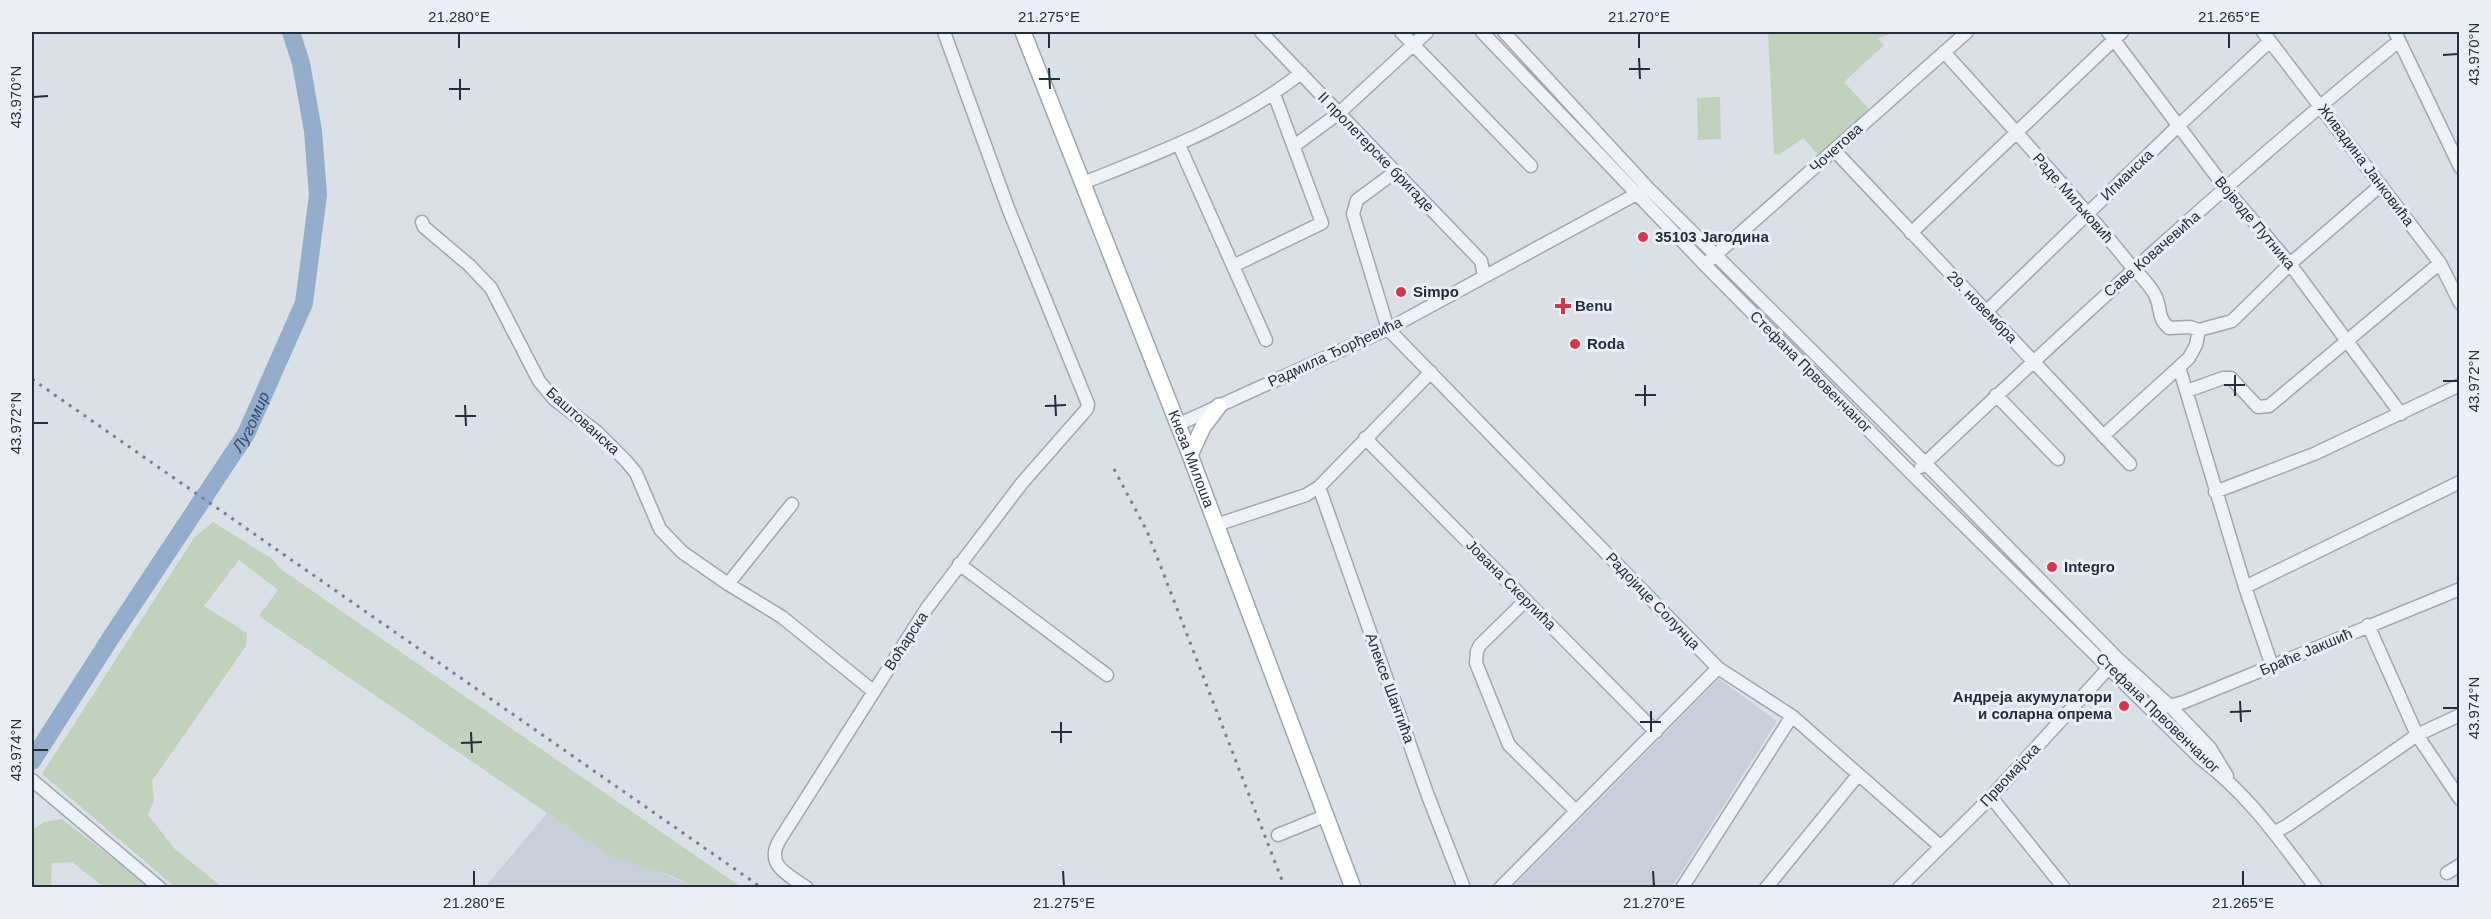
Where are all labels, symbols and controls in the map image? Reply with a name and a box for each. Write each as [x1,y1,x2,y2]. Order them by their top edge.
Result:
text: 21.280°E [428,8,490,25]
text: 21.275°E [1018,8,1080,25]
text: 21.270°E [1608,8,1670,25]
text: 21.265°E [2198,8,2260,25]
text: 43.970°N [2465,23,2482,85]
text: 43.970°N [7,66,24,128]
street label: II пролетерске бригаде [1315,88,1438,215]
street label: Живадина Јанковића [2315,100,2418,230]
street label: Чочетова [1806,119,1866,176]
street label: Игманска [2097,145,2157,204]
street label: Раде Миљковић [2030,149,2117,246]
street label: Војводе Путника [2212,173,2300,273]
street label: Саве Ковачевића [2100,207,2204,300]
place label: 35103 Јагодина [1655,228,1769,245]
marker: 35103 Јагодина [1636,230,1650,244]
street label: 29. новембра [1944,267,2021,347]
place label: Simpo [1413,283,1459,300]
marker: Simpo [1394,285,1408,299]
place label: Benu [1575,297,1613,314]
marker: Benu [1556,299,1570,313]
street label: Стефана Првовенчаног [1747,307,1876,436]
street label: Радмила Ђорђевића [1265,313,1405,390]
place label: Roda [1587,335,1625,352]
marker: Roda [1568,337,1582,351]
text: 43.972°N [2465,350,2482,412]
street label: Баштованска [543,383,624,458]
water label: Лугомир [228,389,273,456]
text: 43.972°N [7,392,24,454]
street label: Кнеза Милоша [1165,408,1218,511]
street label: Јована Скерлића [1463,536,1560,634]
street label: Радојице Солунца [1603,549,1704,653]
place label: Integro [2064,558,2115,575]
marker: Integro [2045,560,2059,574]
street label: Воћарска [880,608,931,673]
street label: Браће Јакшић [2257,624,2354,679]
street label: Алексе Шантића [1363,630,1419,746]
street label: Стефана Првовенчаног [2093,649,2224,777]
text: 43.974°N [2465,677,2482,739]
place label: Андреја акумулатори и соларна опрема [1953,688,2113,722]
marker: Андреја акумулатори и соларна опрема [2117,699,2131,713]
text: 43.974°N [7,719,24,781]
street label: Првомајска [1976,739,2044,810]
text: 21.280°E [443,894,505,911]
text: 21.275°E [1033,894,1095,911]
text: 21.270°E [1623,894,1685,911]
text: 21.265°E [2212,894,2274,911]

